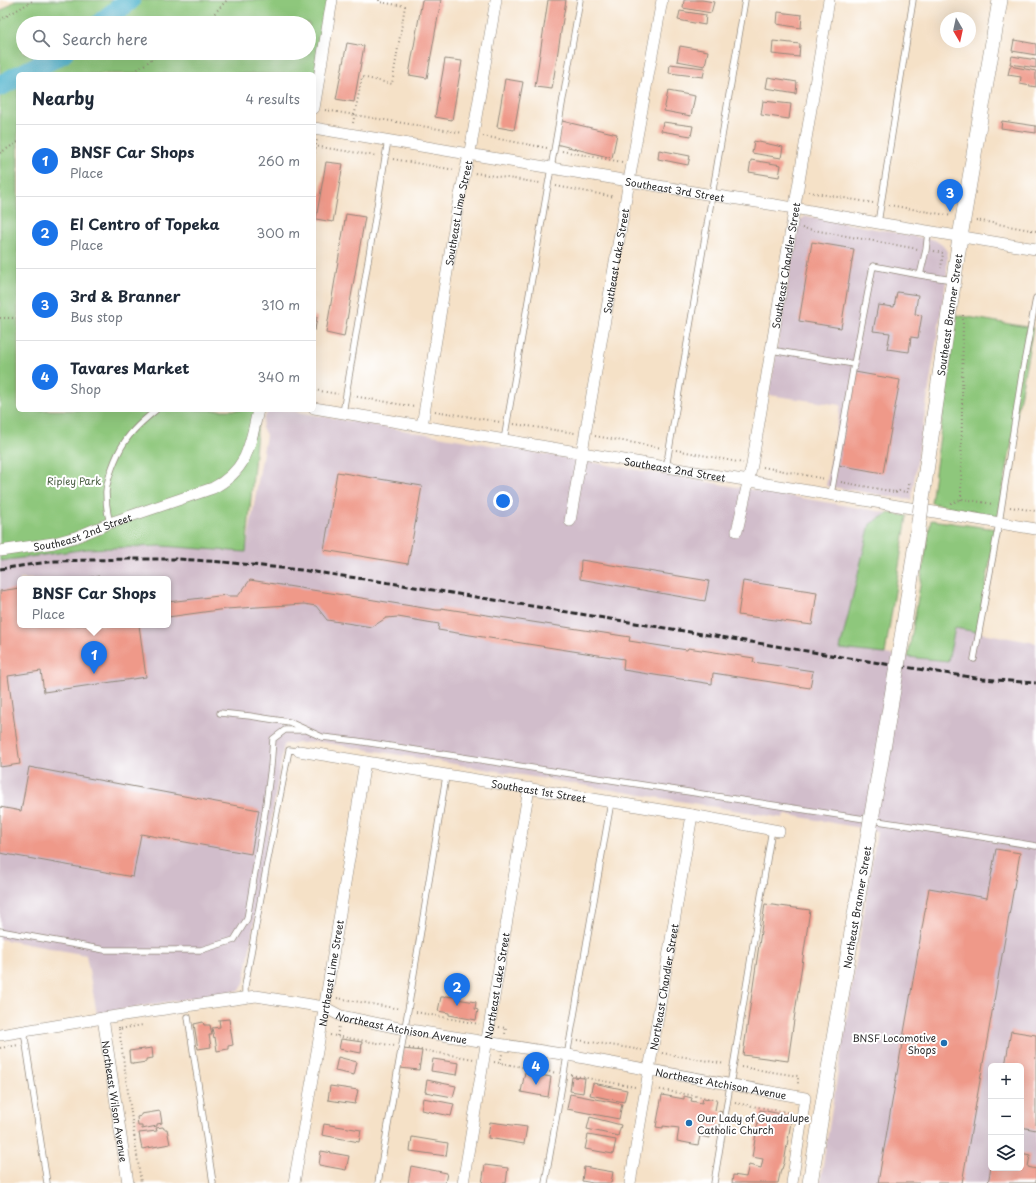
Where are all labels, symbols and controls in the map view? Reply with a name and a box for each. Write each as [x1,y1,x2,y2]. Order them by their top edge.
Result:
north arrow [940,12,976,48]
search box [16,16,316,60]
icon: search [30,27,52,49]
text: Search here [62,27,148,50]
text: Nearby [32,85,94,111]
text: 4 results [246,89,300,108]
text: BNSF Car Shops [70,140,194,163]
text: 1 [42,151,48,170]
text: 260 m [258,151,300,170]
street label: Southeast Lime Street [441,159,475,267]
text: Place [70,163,103,182]
street label: Southeast 3rd Street [624,173,726,204]
pin: 3 [937,179,963,212]
street label: Southeast Chandler Street [767,201,803,330]
street label: Southeast Lake Street [599,207,632,315]
text: El Centro of Topeka [70,212,220,235]
text: 2 [40,223,50,242]
text: 300 m [256,223,300,242]
text: Place [70,235,103,254]
street label: Southeast Branner Street [932,253,965,377]
text: 3rd & Branner [70,284,180,307]
text: 3 [41,295,49,314]
text: 310 m [261,295,300,314]
text: Bus stop [70,307,123,326]
text: Tavares Market [70,356,190,379]
text: 4 [41,367,49,386]
text: 340 m [257,367,300,386]
text: Shop [70,379,101,398]
street label: Southeast 2nd Street [623,453,727,484]
park label: Ripley Park [47,473,101,488]
your location [493,491,513,511]
street label: Southeast 2nd Street [32,509,133,553]
popup [17,576,171,628]
text: BNSF Car Shops [32,581,156,604]
text: Place [32,604,65,623]
pin: 1 [81,641,107,674]
street label: Southeast 1st Street [490,775,587,805]
street label: Northeast Branner Street [838,845,874,969]
street label: Northeast Lime Street [314,919,346,1027]
street label: Northeast Chandler Street [645,922,681,1051]
street label: Northeast Lake Street [480,931,512,1040]
pin: 2 [444,973,470,1006]
street label: Northeast Atchison Avenue [333,1007,469,1047]
place label: BNSF Locomotive Shops [852,1030,936,1057]
marker: BNSF Locomotive Shops [939,1038,949,1048]
street label: Northeast Wilson Avenue [99,1039,132,1163]
pin: 4 [523,1052,549,1085]
map controls [988,1063,1024,1171]
button: + [988,1063,1024,1099]
street label: Northeast Atchison Avenue [654,1064,788,1102]
button: − [988,1099,1024,1135]
place label: Our Lady of Guadalupe Catholic Church [697,1110,810,1137]
marker: Our Lady of Guadalupe Catholic Church [684,1118,694,1128]
button: layers [988,1135,1024,1171]

